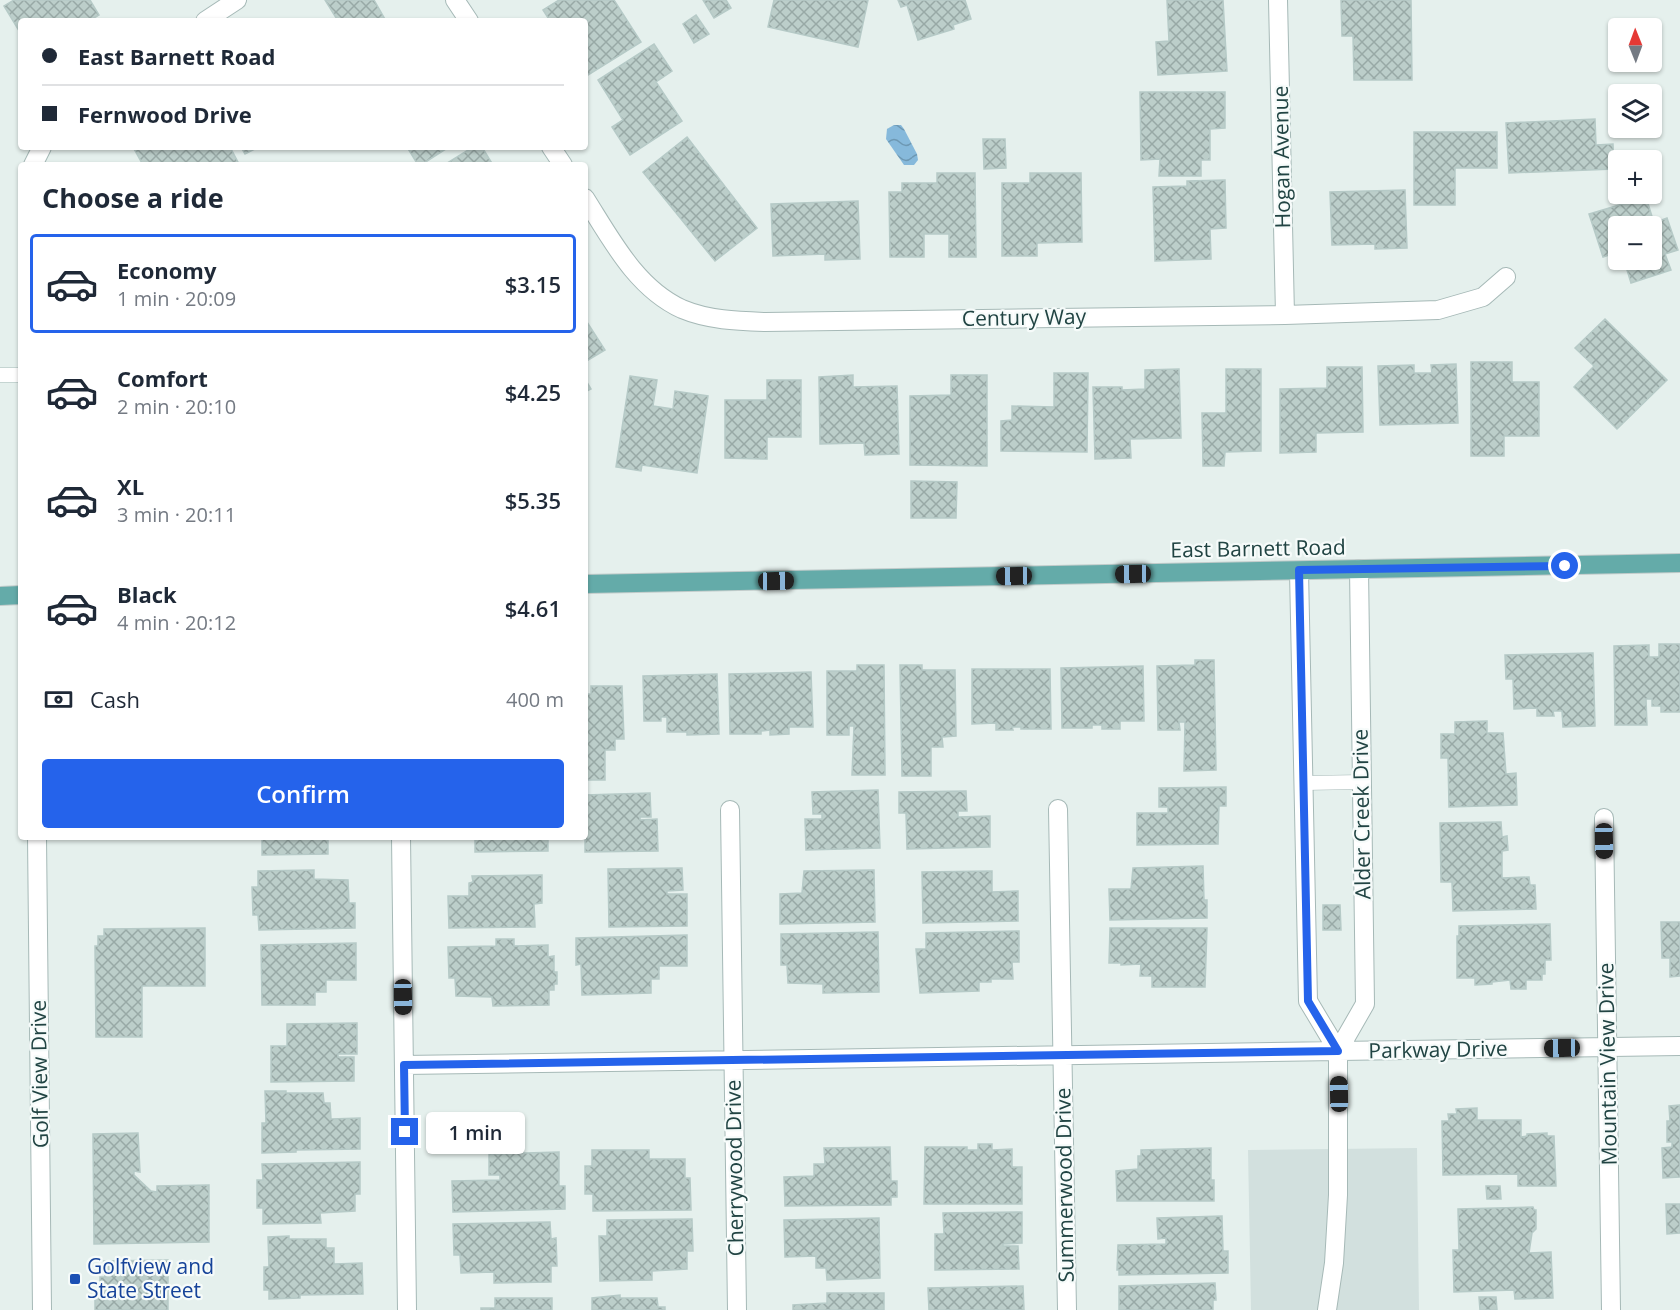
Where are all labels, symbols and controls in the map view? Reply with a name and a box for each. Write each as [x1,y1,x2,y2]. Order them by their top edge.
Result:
north arrow [1608,18,1662,72]
map controls [1608,18,1662,270]
text: East Barnett Road [78,41,276,71]
button: layers [1608,84,1662,138]
street label: Hogan Avenue [1266,85,1296,229]
text: Fernwood Drive [78,99,252,129]
button: + [1608,150,1662,204]
text: Choose a ride [42,179,224,216]
button: − [1608,216,1662,270]
text: Economy [117,255,216,285]
icon: car [45,257,99,311]
text: $3.15 [505,269,561,299]
text: 1 min · 20:09 [117,285,236,312]
street label: Century Way [962,302,1087,332]
text: Comfort [117,363,208,393]
icon: car [45,365,99,419]
text: $4.25 [505,377,561,407]
text: 2 min · 20:10 [117,393,236,420]
text: XL [117,471,144,501]
icon: car [45,473,99,527]
text: $5.35 [505,485,561,515]
text: 3 min · 20:11 [117,501,236,528]
street label: East Barnett Road [1170,532,1346,564]
route start [1551,552,1578,579]
car [1115,565,1151,583]
car [996,567,1032,585]
car [758,572,794,590]
text: Black [117,579,177,609]
icon: car [45,581,99,635]
text: $4.61 [505,593,561,623]
text: 4 min · 20:12 [117,609,236,636]
icon: cash [42,683,75,716]
text: Cash [90,684,140,714]
text: 400 m [506,686,564,713]
street label: Alder Creek Drive [1346,729,1376,900]
button: Confirm [42,759,564,828]
car [1595,823,1613,859]
street label: Mountain View Drive [1591,962,1623,1166]
car [394,979,412,1015]
street label: Golf View Drive [24,1000,54,1148]
street label: Parkway Drive [1368,1034,1508,1064]
car [1544,1039,1580,1057]
car [1330,1076,1348,1112]
street label: Cherrywood Drive [718,1079,750,1257]
street label: Summerwood Drive [1048,1087,1080,1283]
callout: 1 min [426,1111,525,1153]
route end [391,1118,418,1145]
text: 1 min [449,1119,503,1146]
place label: Golfview and State Street [87,1252,214,1304]
marker: Golfview and State Street [68,1272,82,1286]

